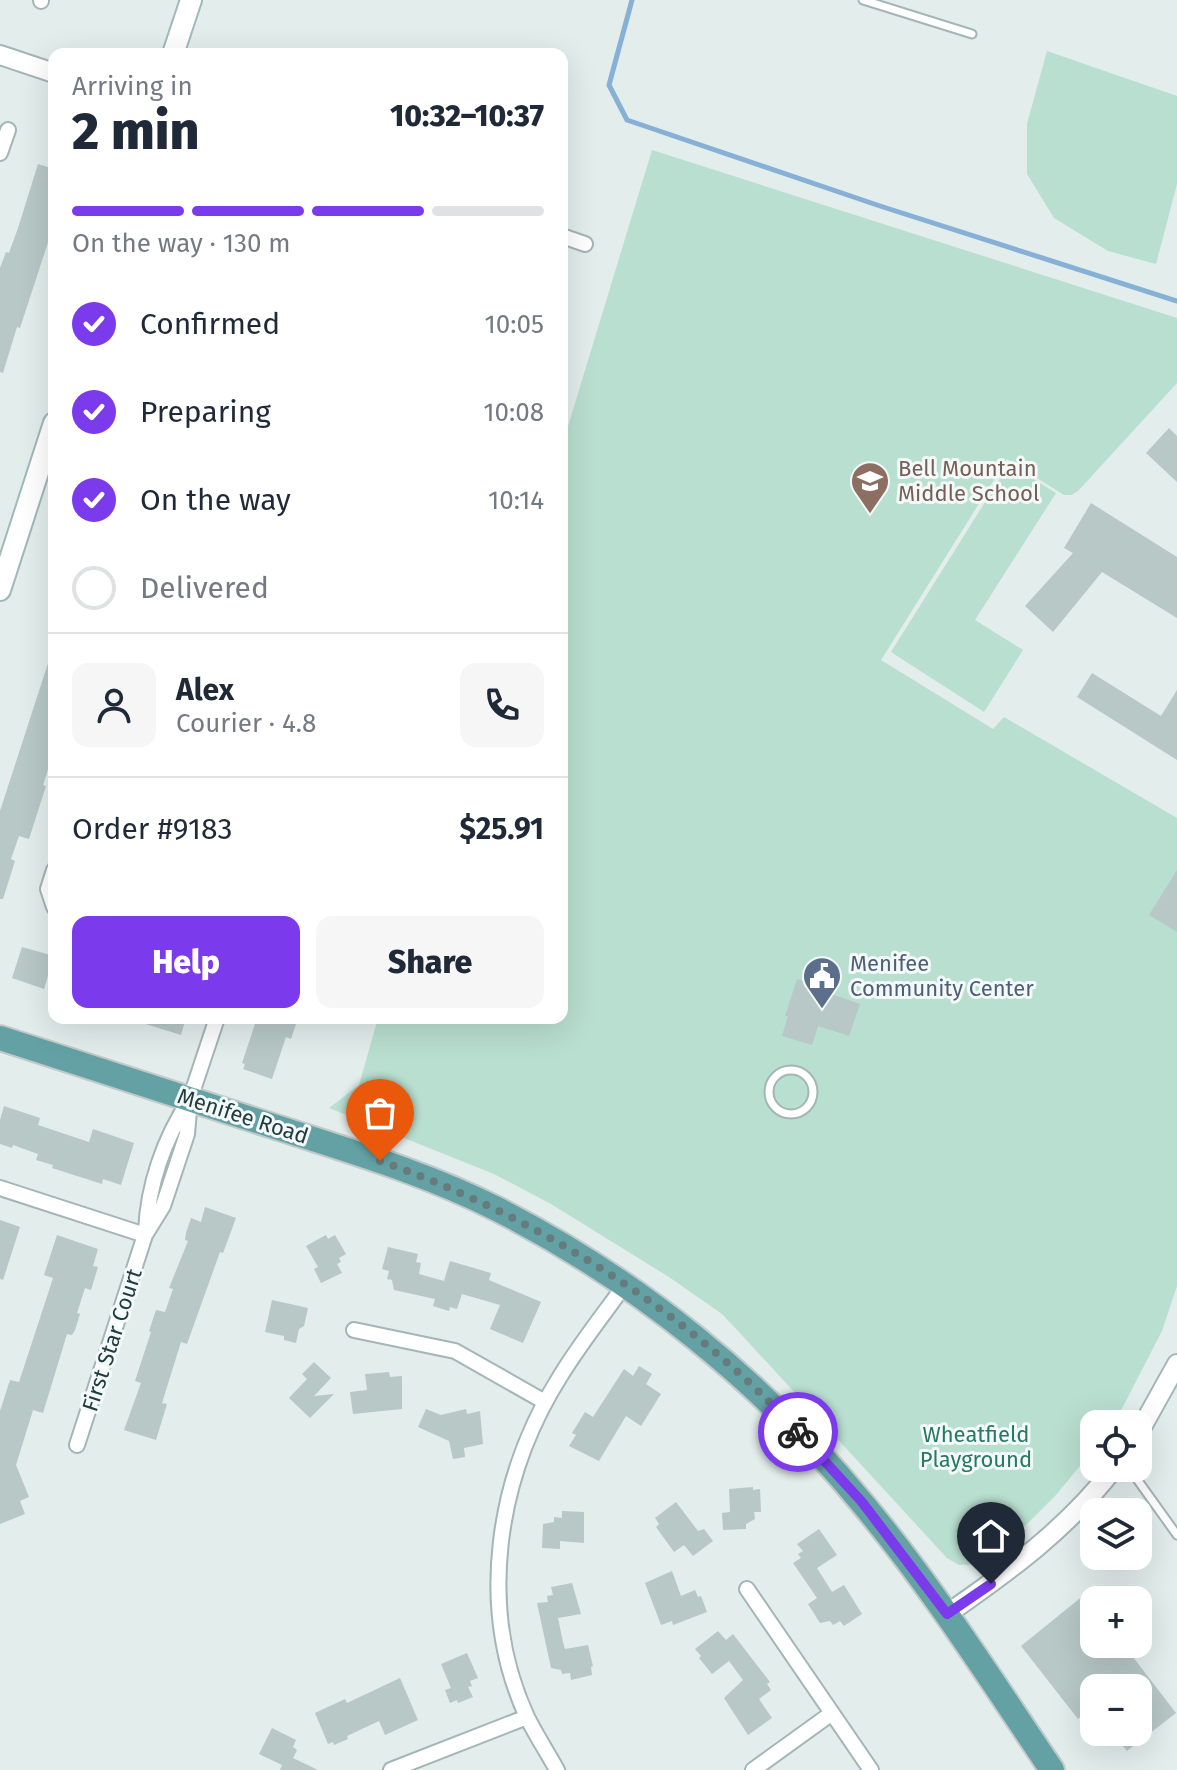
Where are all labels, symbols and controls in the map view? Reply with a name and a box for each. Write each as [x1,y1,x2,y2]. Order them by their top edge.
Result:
text: Arriving in [72,71,193,102]
text: 10:32–10:37 [390,98,544,134]
text: 2 min [72,100,199,163]
text: On the way · 130 m [72,228,291,259]
icon: check [72,302,116,346]
text: Confirmed [140,306,280,342]
text: 10:05 [484,309,544,340]
icon: check [72,390,116,434]
text: Preparing [140,394,271,430]
text: 10:08 [483,397,544,428]
place label: Bell Mountain Middle School [898,455,1039,507]
school or university icon: Bell Mountain Middle School [849,460,891,515]
icon: check [72,478,116,522]
text: On the way [140,482,291,518]
text: 10:14 [488,485,544,516]
text: Delivered [140,570,269,606]
button: person [72,663,156,747]
button: phone [460,663,544,747]
text: Alex [176,672,234,708]
text: Courier · 4.8 [176,708,316,739]
text: Order #9183 [72,811,232,847]
text: $25.91 [460,811,544,847]
button: Help [72,916,300,1008]
button: Share [316,916,544,1008]
place label: Menifee Community Center [850,950,1034,1002]
public building icon: Menifee Community Center [801,955,843,1010]
pin [346,1079,414,1161]
street label: Menifee Road [174,1082,312,1150]
icon: bag [358,1091,402,1135]
street label: First Star Court [76,1265,148,1415]
courier [758,1392,838,1472]
icon: bike [776,1410,820,1454]
map controls [1080,1410,1152,1746]
button: locate [1080,1410,1152,1482]
park label: Wheatfield Playground [920,1421,1032,1473]
button: layers [1080,1498,1152,1570]
pin [957,1502,1025,1584]
icon: home [969,1514,1013,1558]
button: + [1080,1586,1152,1658]
button: − [1080,1674,1152,1746]

